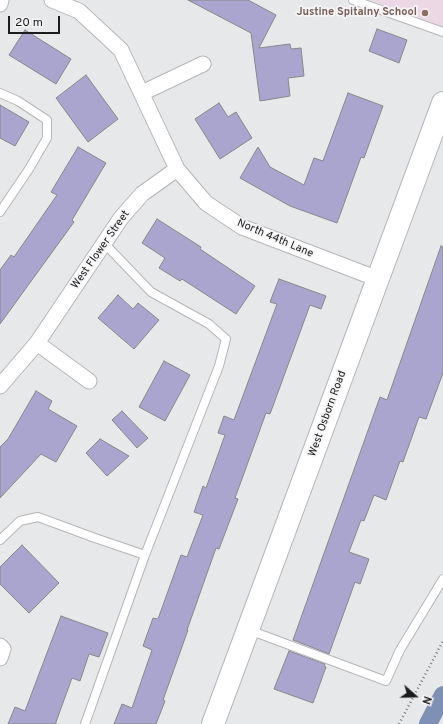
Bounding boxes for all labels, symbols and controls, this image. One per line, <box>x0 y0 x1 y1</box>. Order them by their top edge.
place label: Justine Spitalny School <box>296 6 417 20</box>
scale bar <box>10 8 62 34</box>
marker: Justine Spitalny School <box>420 8 430 18</box>
text: 20 m <box>15 15 43 31</box>
street label: West Flower Street <box>69 208 133 292</box>
street label: North 44th Lane <box>235 217 315 261</box>
street label: West Osborn Road <box>306 369 350 459</box>
north arrow <box>395 676 435 716</box>
text: N <box>418 694 434 706</box>

